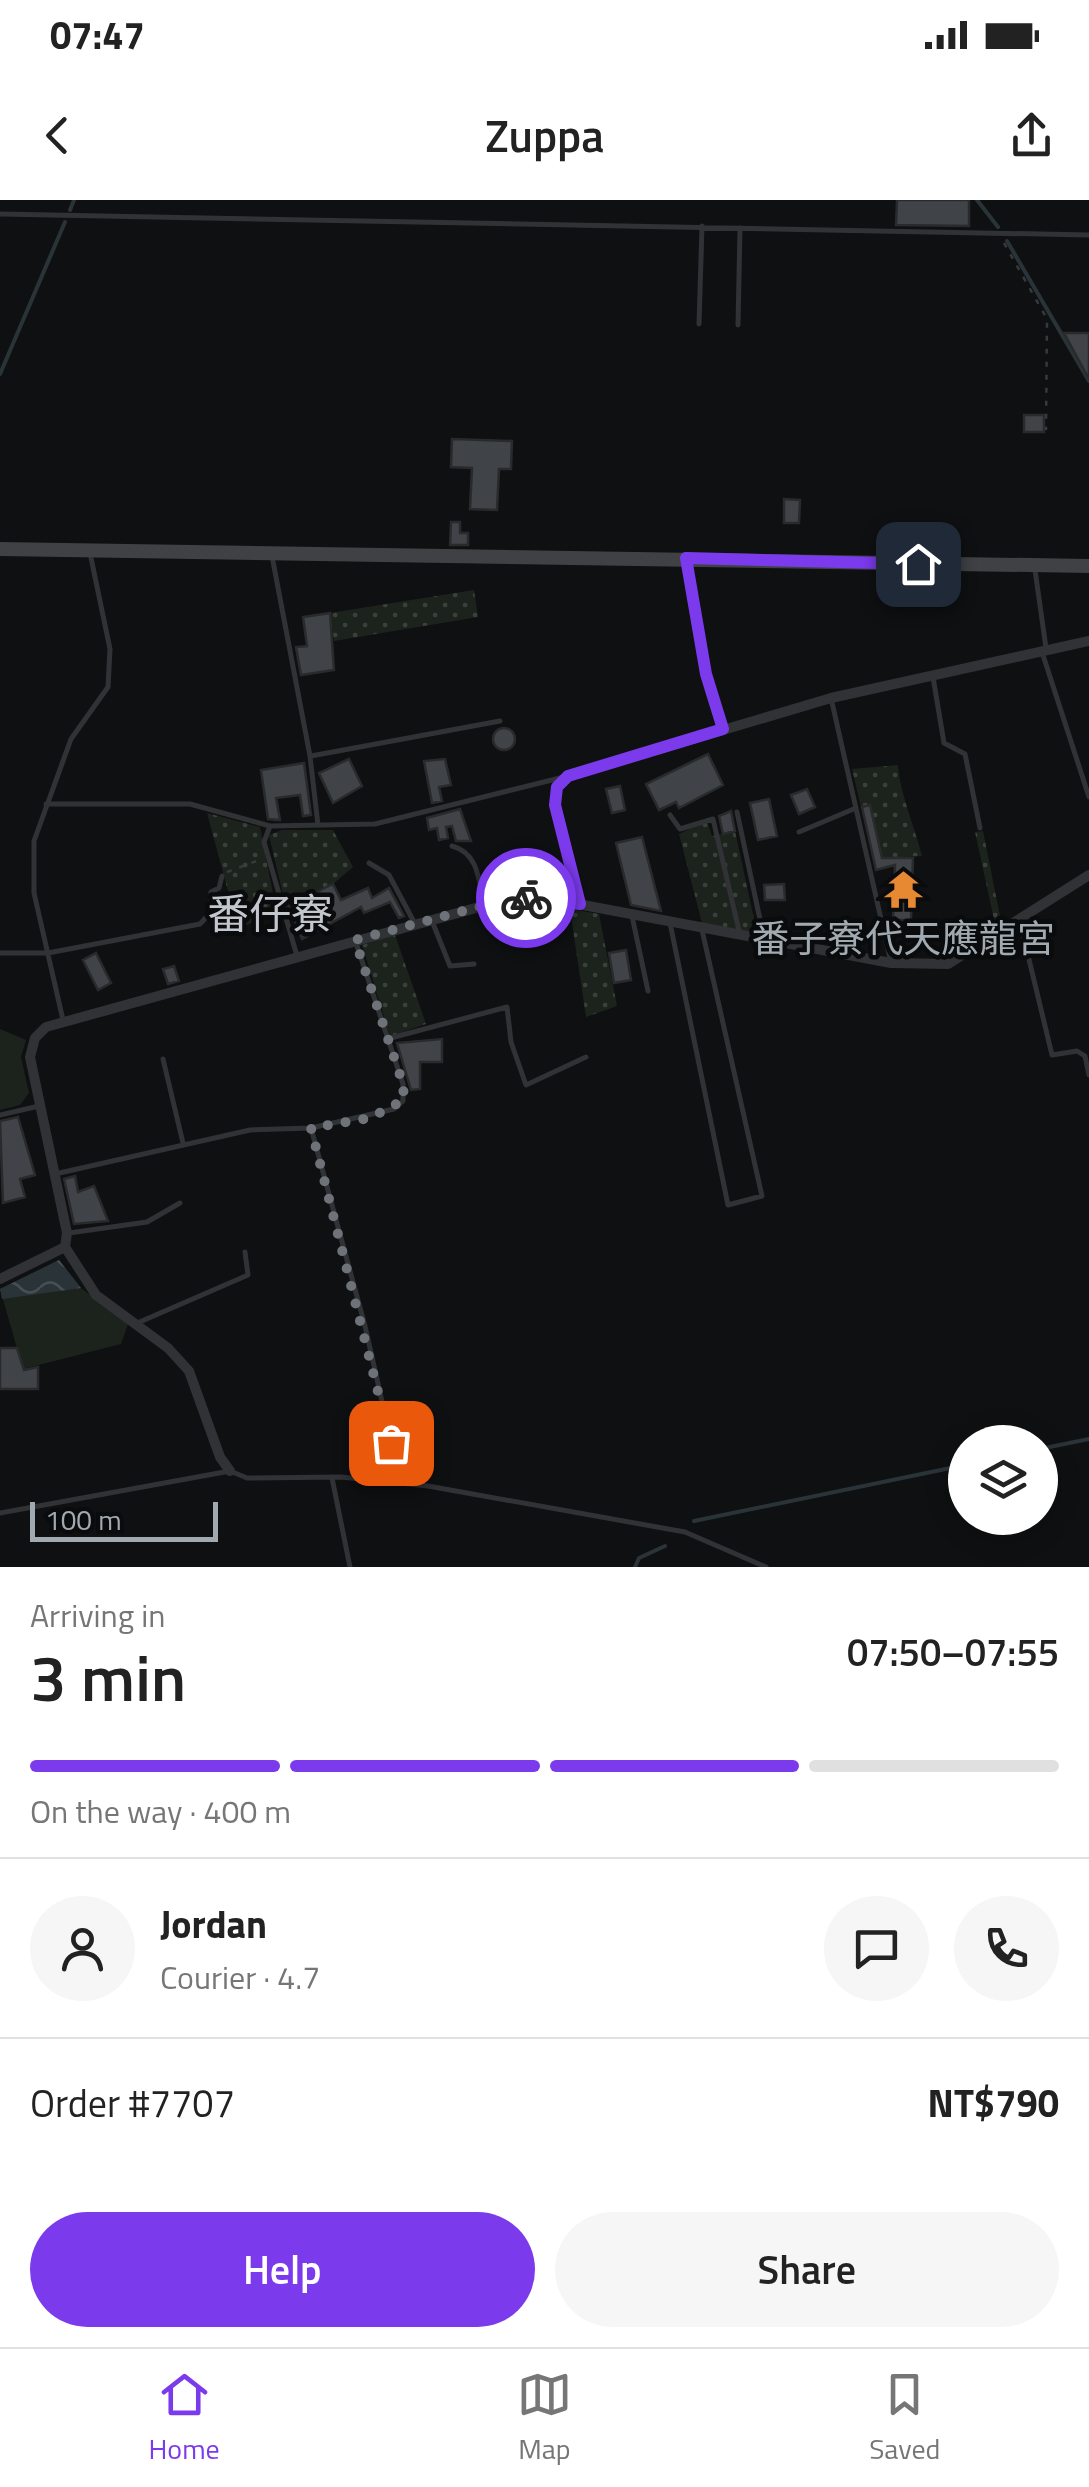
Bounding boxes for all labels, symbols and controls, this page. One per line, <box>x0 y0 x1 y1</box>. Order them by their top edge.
text: 07:47 <box>50 6 145 64</box>
text: Zuppa <box>485 101 604 169</box>
icon: back <box>30 108 85 163</box>
icon: share <box>1004 108 1059 163</box>
pin <box>876 522 961 607</box>
icon: home <box>891 537 946 592</box>
courier <box>476 848 576 948</box>
temple icon: 番子寮代天應龍宮 <box>882 868 924 910</box>
icon: bike <box>499 871 554 926</box>
district label: 番仔寮 <box>207 881 333 945</box>
place label: 番子寮代天應龍宮 <box>751 909 1055 967</box>
pin <box>349 1401 434 1486</box>
icon: bag <box>364 1416 419 1471</box>
map controls <box>948 1425 1058 1535</box>
button: layers <box>948 1425 1058 1535</box>
scale bar <box>30 1497 218 1542</box>
text: 100 m <box>45 1498 122 1541</box>
text: Arriving in <box>30 1591 166 1639</box>
text: 07:50–07:55 <box>847 1623 1059 1681</box>
text: 3 min <box>30 1627 186 1726</box>
text: On the way · 400 m <box>30 1787 291 1835</box>
text: Jordan <box>160 1895 267 1953</box>
button: person <box>30 1896 135 2001</box>
button: chat <box>824 1896 929 2001</box>
button: phone <box>954 1896 1059 2001</box>
text: Courier · 4.7 <box>160 1953 320 2001</box>
text: Order #7707 <box>30 2074 235 2132</box>
text: NT$790 <box>928 2074 1059 2132</box>
button: Help <box>30 2212 535 2327</box>
button: Share <box>555 2212 1059 2327</box>
tab: Home <box>149 2367 220 2470</box>
tab: Map <box>517 2367 572 2470</box>
tab: Saved <box>869 2367 940 2470</box>

